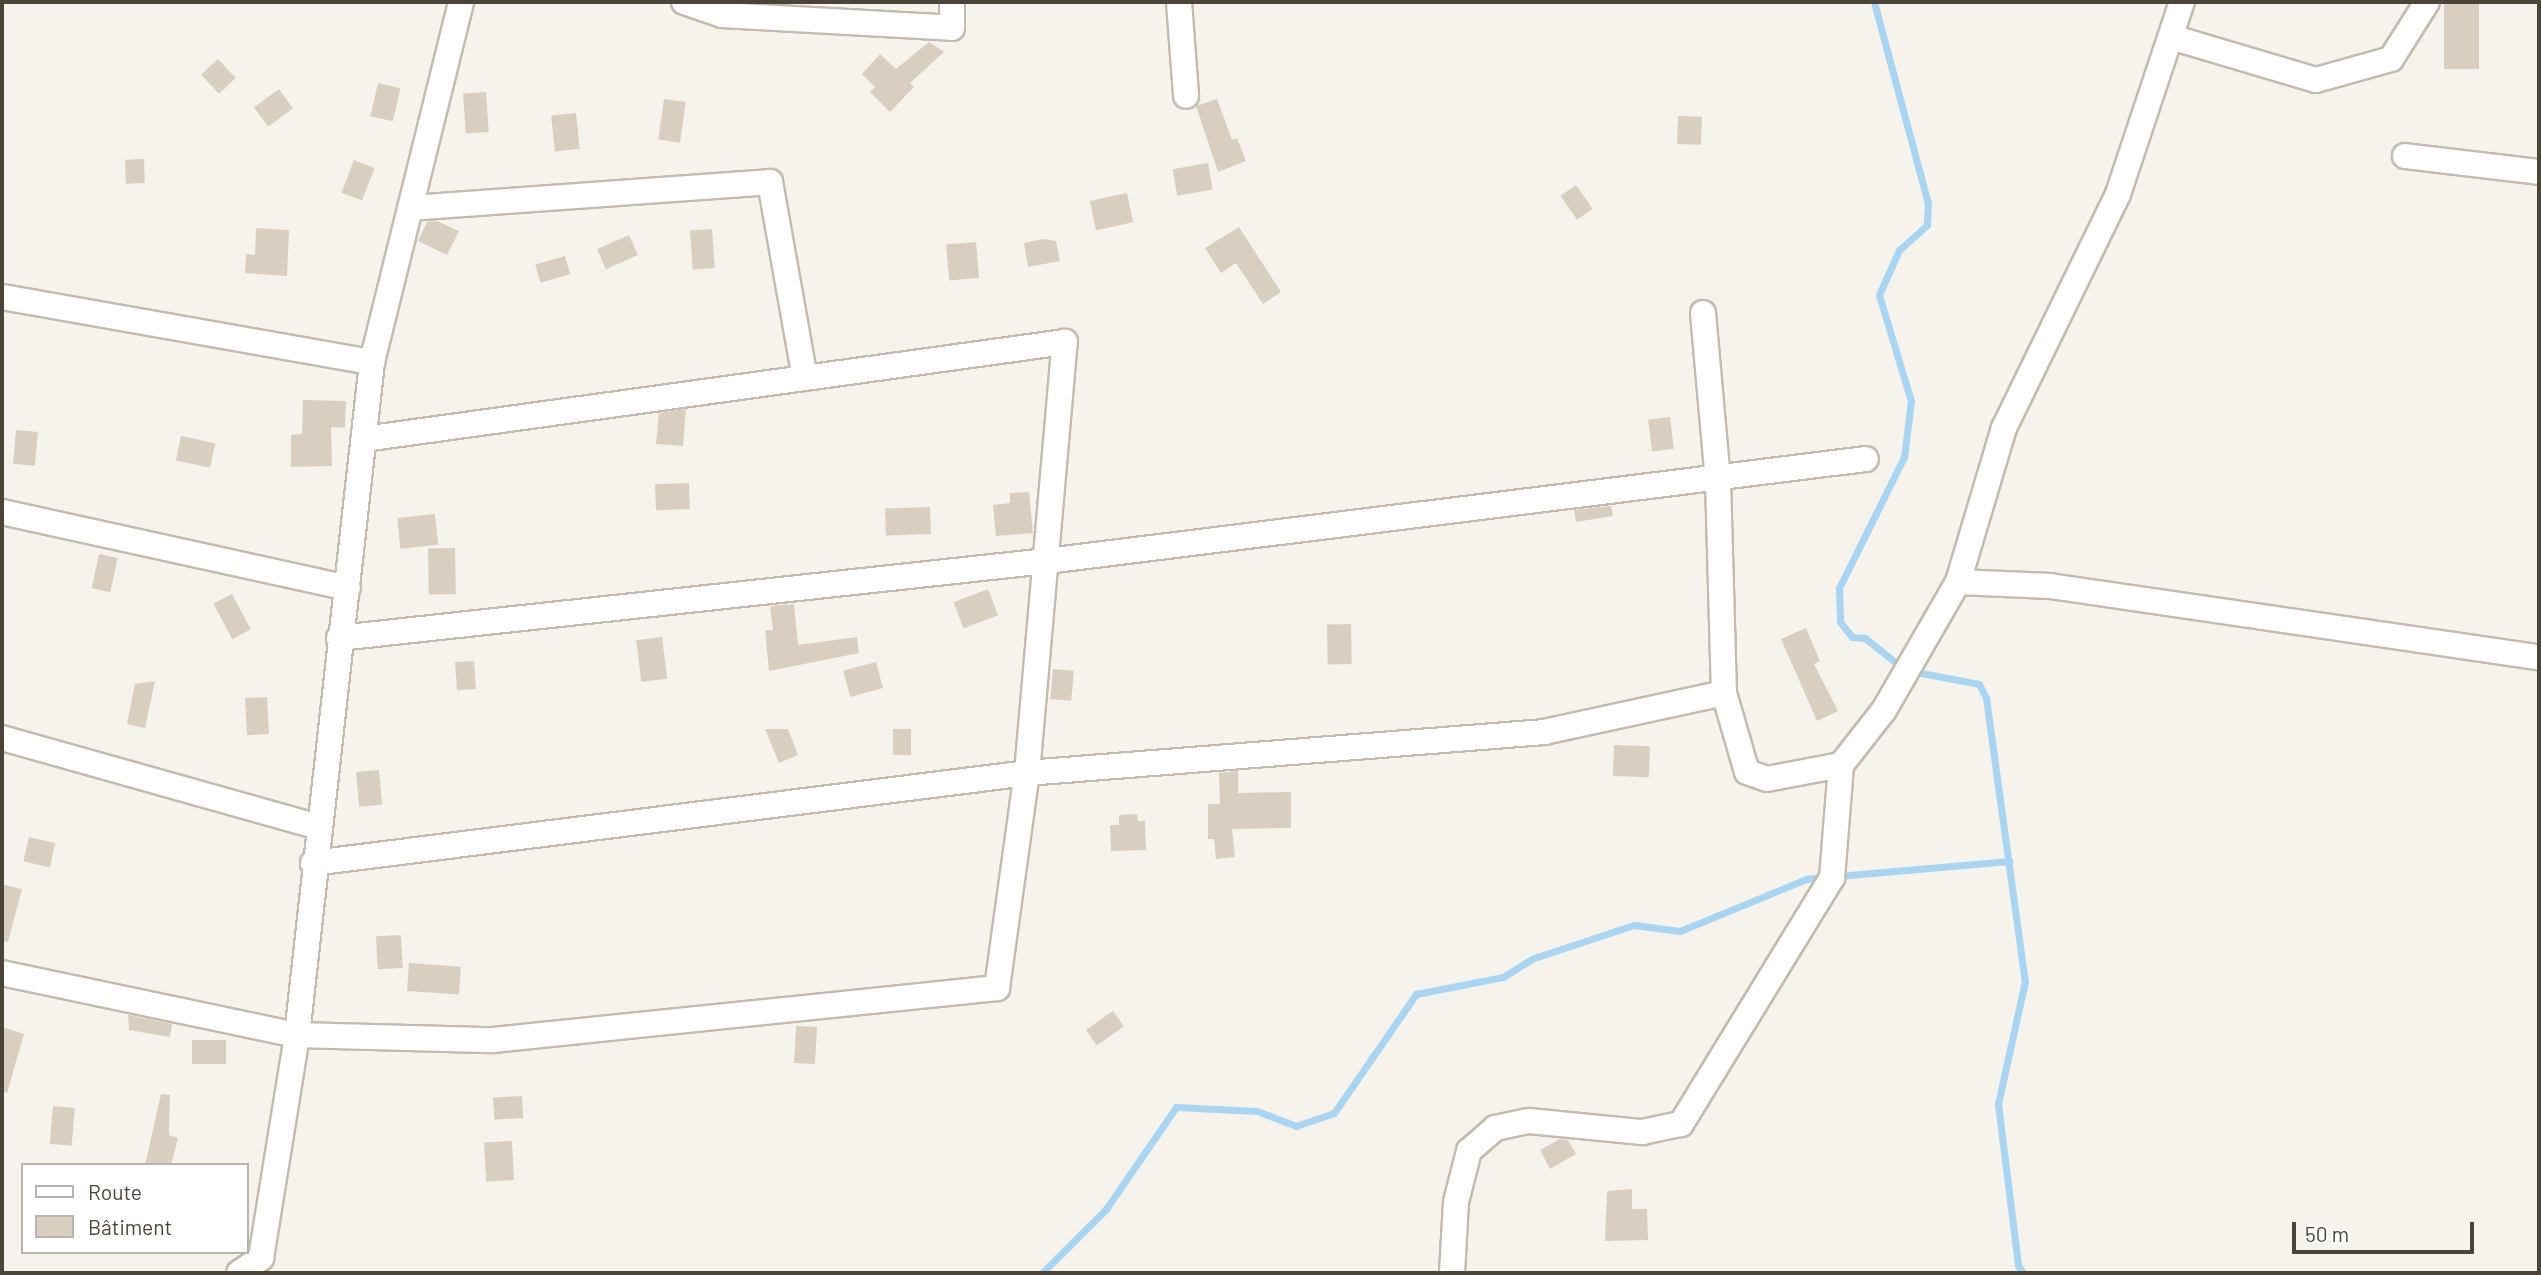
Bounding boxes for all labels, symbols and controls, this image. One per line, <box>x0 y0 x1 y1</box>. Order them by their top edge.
legend <box>21 1163 248 1254</box>
text: Route <box>88 1179 142 1204</box>
scale bar <box>2296 1208 2478 1252</box>
text: Bâtiment <box>88 1214 172 1239</box>
text: 50 m <box>2305 1221 2349 1246</box>

